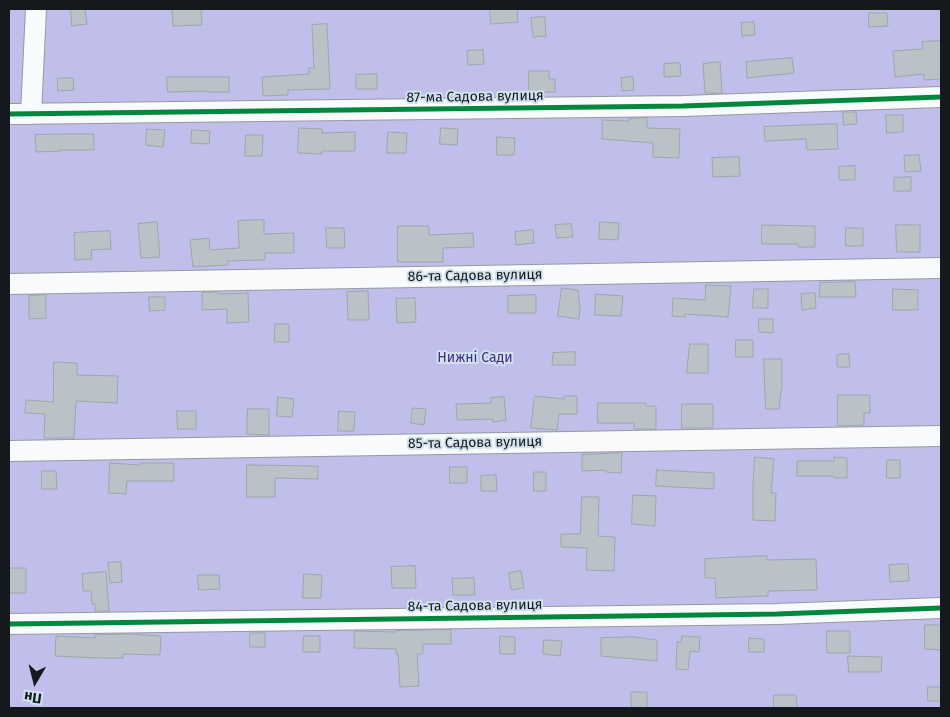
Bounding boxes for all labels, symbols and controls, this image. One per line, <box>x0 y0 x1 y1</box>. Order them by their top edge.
street label: 87-ма Садова вулиця <box>406 87 544 107</box>
street label: 86-та Садова вулиця <box>407 266 543 286</box>
park label: Нижні Сади <box>437 350 513 366</box>
street label: 85-та Садова вулиця <box>408 433 542 453</box>
street label: 84-та Садова вулиця <box>407 596 543 616</box>
north arrow <box>10 657 60 707</box>
text: Пн <box>23 688 43 707</box>

